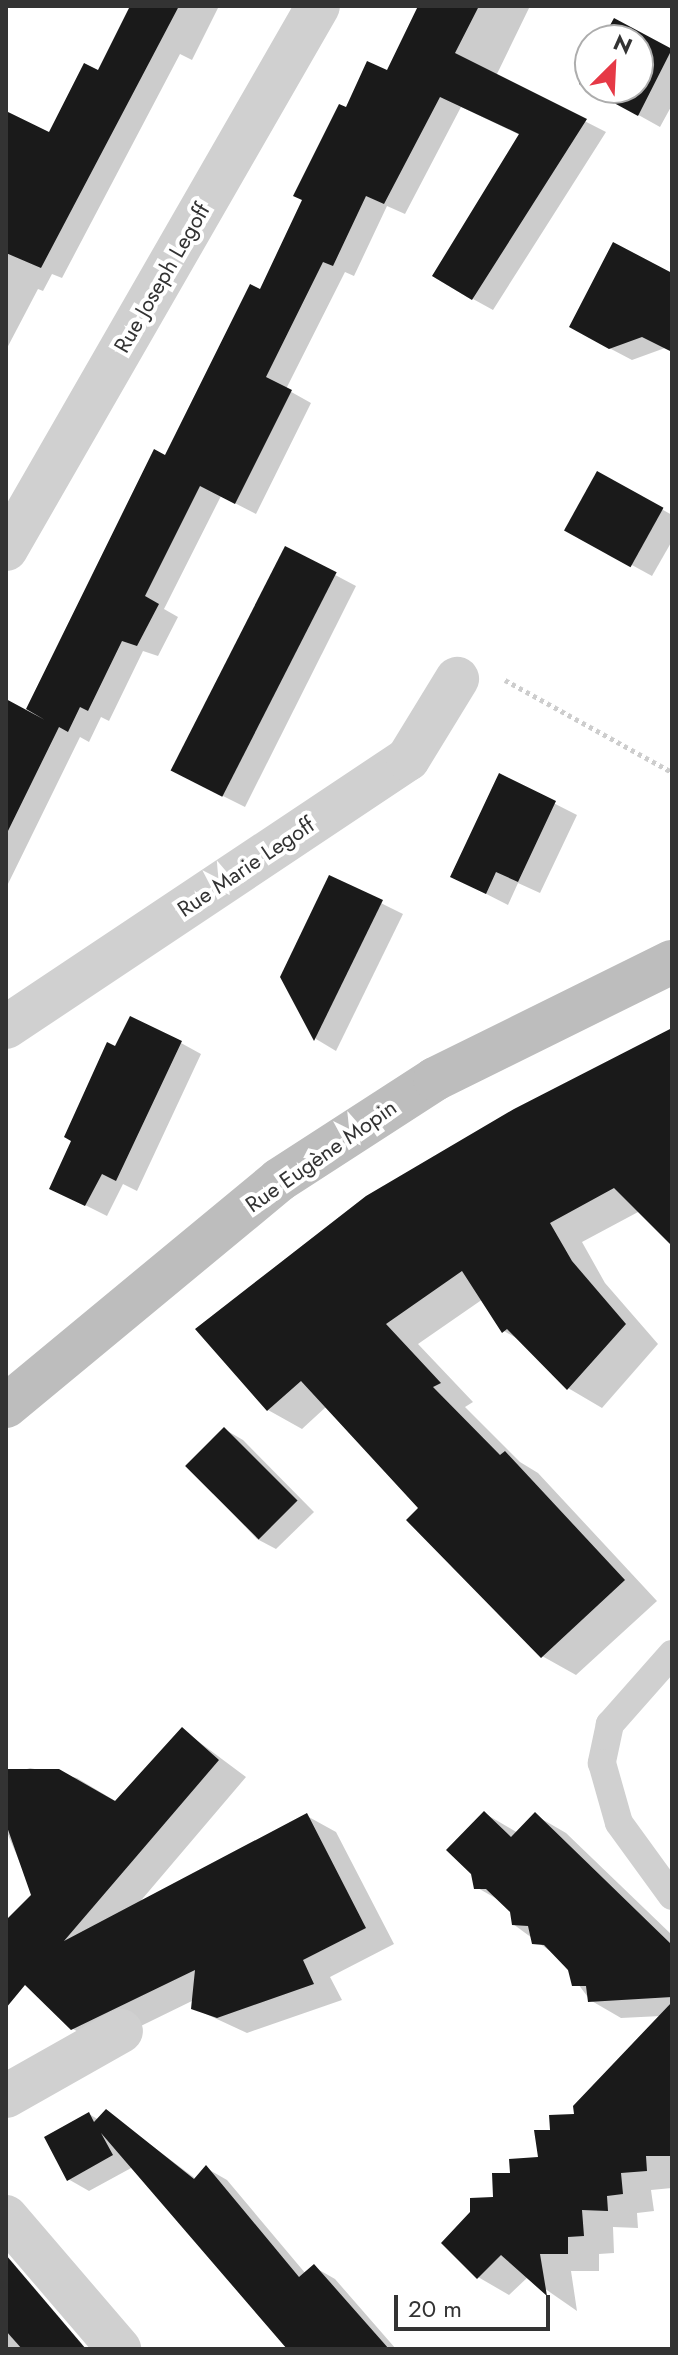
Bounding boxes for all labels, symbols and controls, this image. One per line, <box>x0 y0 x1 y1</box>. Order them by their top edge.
north arrow <box>574 24 654 104</box>
text: N <box>608 26 637 62</box>
street label: Rue Joseph Legoff <box>108 199 216 357</box>
street label: Rue Marie Legoff <box>172 811 320 923</box>
street label: Rue Eugène Mopin <box>240 1094 402 1218</box>
scale bar <box>398 2279 554 2329</box>
text: 20 m <box>408 2291 462 2326</box>

